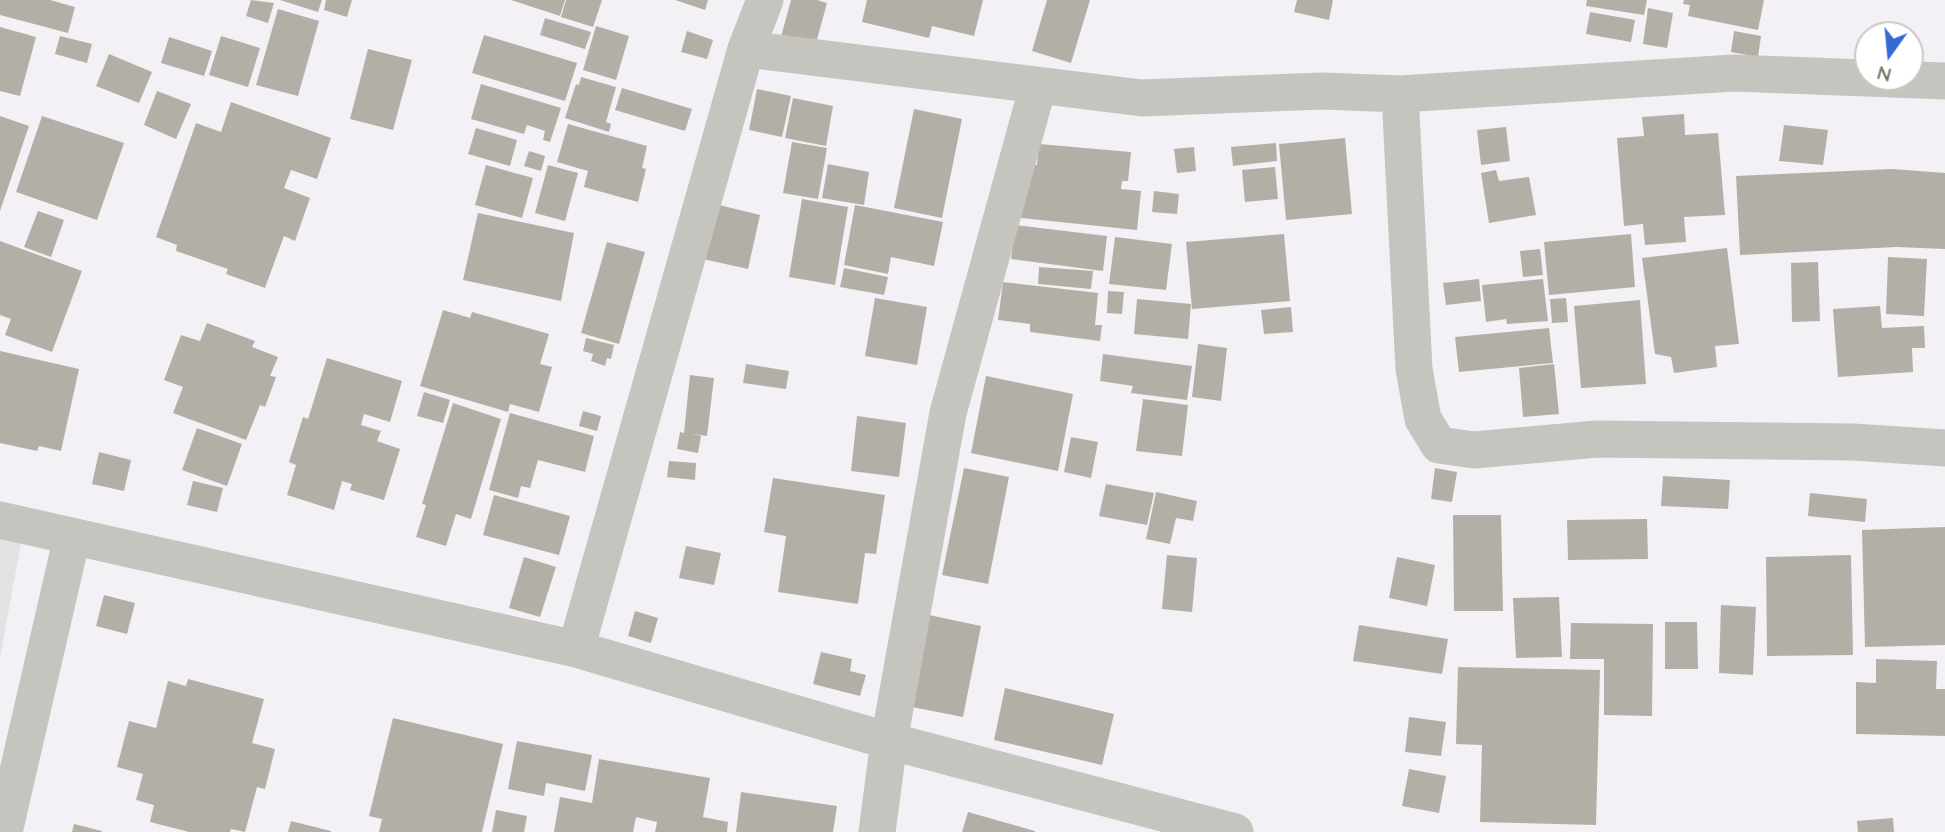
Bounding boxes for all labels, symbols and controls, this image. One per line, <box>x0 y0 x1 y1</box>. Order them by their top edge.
north arrow <box>1854 21 1924 91</box>
text: N <box>1874 61 1894 88</box>

